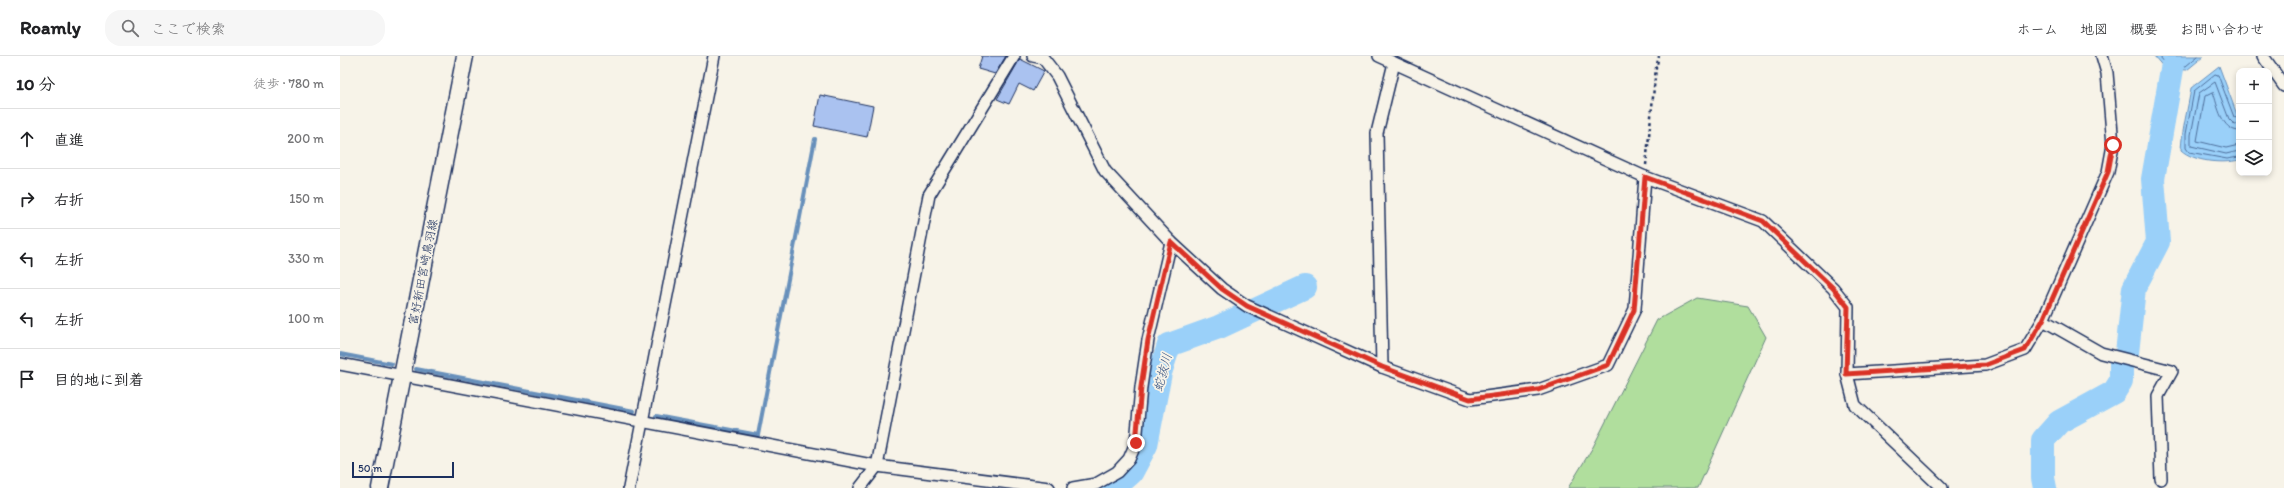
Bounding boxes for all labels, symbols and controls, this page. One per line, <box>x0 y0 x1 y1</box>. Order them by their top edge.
search box <box>105 10 385 46</box>
text: Roamly <box>20 16 81 39</box>
icon: search <box>119 17 141 39</box>
text: ここで検索 <box>151 20 226 38</box>
text: ホーム <box>2017 21 2058 38</box>
text: 地図 <box>2080 21 2108 38</box>
text: 概要 <box>2130 21 2158 38</box>
text: お問い合わせ <box>2180 21 2264 38</box>
map controls <box>2236 68 2272 176</box>
button: + <box>2236 68 2272 104</box>
text: 10 分 <box>16 74 55 94</box>
text: 徒歩 · 780 m <box>254 76 324 91</box>
button: − <box>2236 104 2272 140</box>
icon: ahead <box>16 128 38 150</box>
text: 直進 <box>54 131 84 149</box>
text: 200 m <box>287 131 324 146</box>
route start <box>2104 136 2122 154</box>
button: layers <box>2236 140 2272 176</box>
icon: right <box>16 188 38 210</box>
text: 右折 <box>54 191 84 209</box>
text: 150 m <box>289 191 324 206</box>
street label: 富好新田宮崎鳥羽線 <box>406 218 440 326</box>
icon: left <box>16 248 38 270</box>
text: 左折 <box>54 251 84 269</box>
text: 330 m <box>288 251 324 266</box>
icon: left <box>16 308 38 330</box>
text: 左折 <box>54 311 84 329</box>
text: 100 m <box>288 311 324 326</box>
water label: 蛇抜川 <box>1150 351 1175 393</box>
icon: arrive <box>16 368 38 390</box>
text: 目的地に到着 <box>54 371 144 389</box>
route end <box>1127 434 1145 452</box>
scale bar <box>352 460 454 479</box>
text: 50 m <box>358 462 382 475</box>

